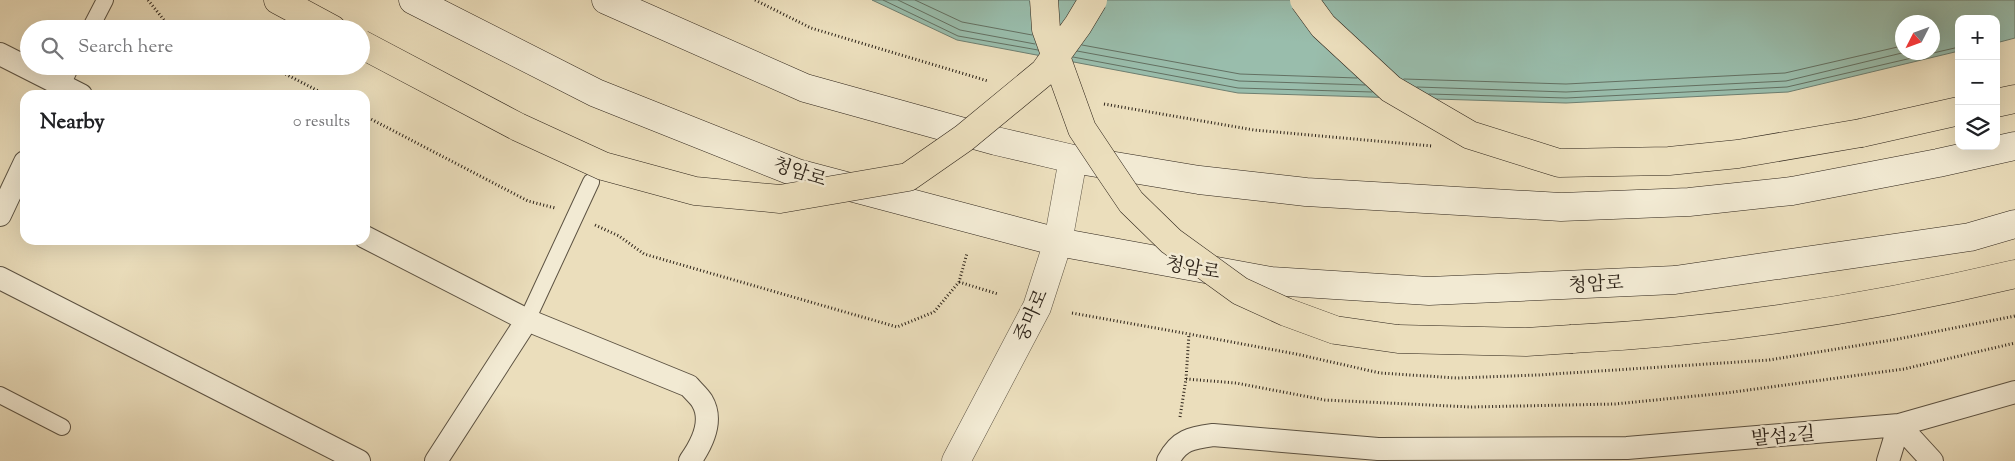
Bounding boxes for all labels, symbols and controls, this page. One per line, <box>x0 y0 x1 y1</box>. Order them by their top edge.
north arrow <box>1895 15 1940 60</box>
map controls <box>1955 15 2000 150</box>
button: + <box>1955 15 2000 60</box>
search box <box>20 20 370 75</box>
icon: search <box>38 34 66 62</box>
text: Search here <box>78 34 173 61</box>
button: − <box>1955 60 2000 105</box>
button: layers <box>1955 105 2000 150</box>
text: Nearby <box>40 108 105 138</box>
text: 0 results <box>293 111 350 134</box>
street label: 청암로 <box>769 152 830 195</box>
street label: 청암로 <box>1163 251 1222 288</box>
street label: 청암로 <box>1568 271 1624 300</box>
street label: 중마로 <box>1009 285 1056 347</box>
street label: 발섬2길 <box>1750 421 1816 454</box>

